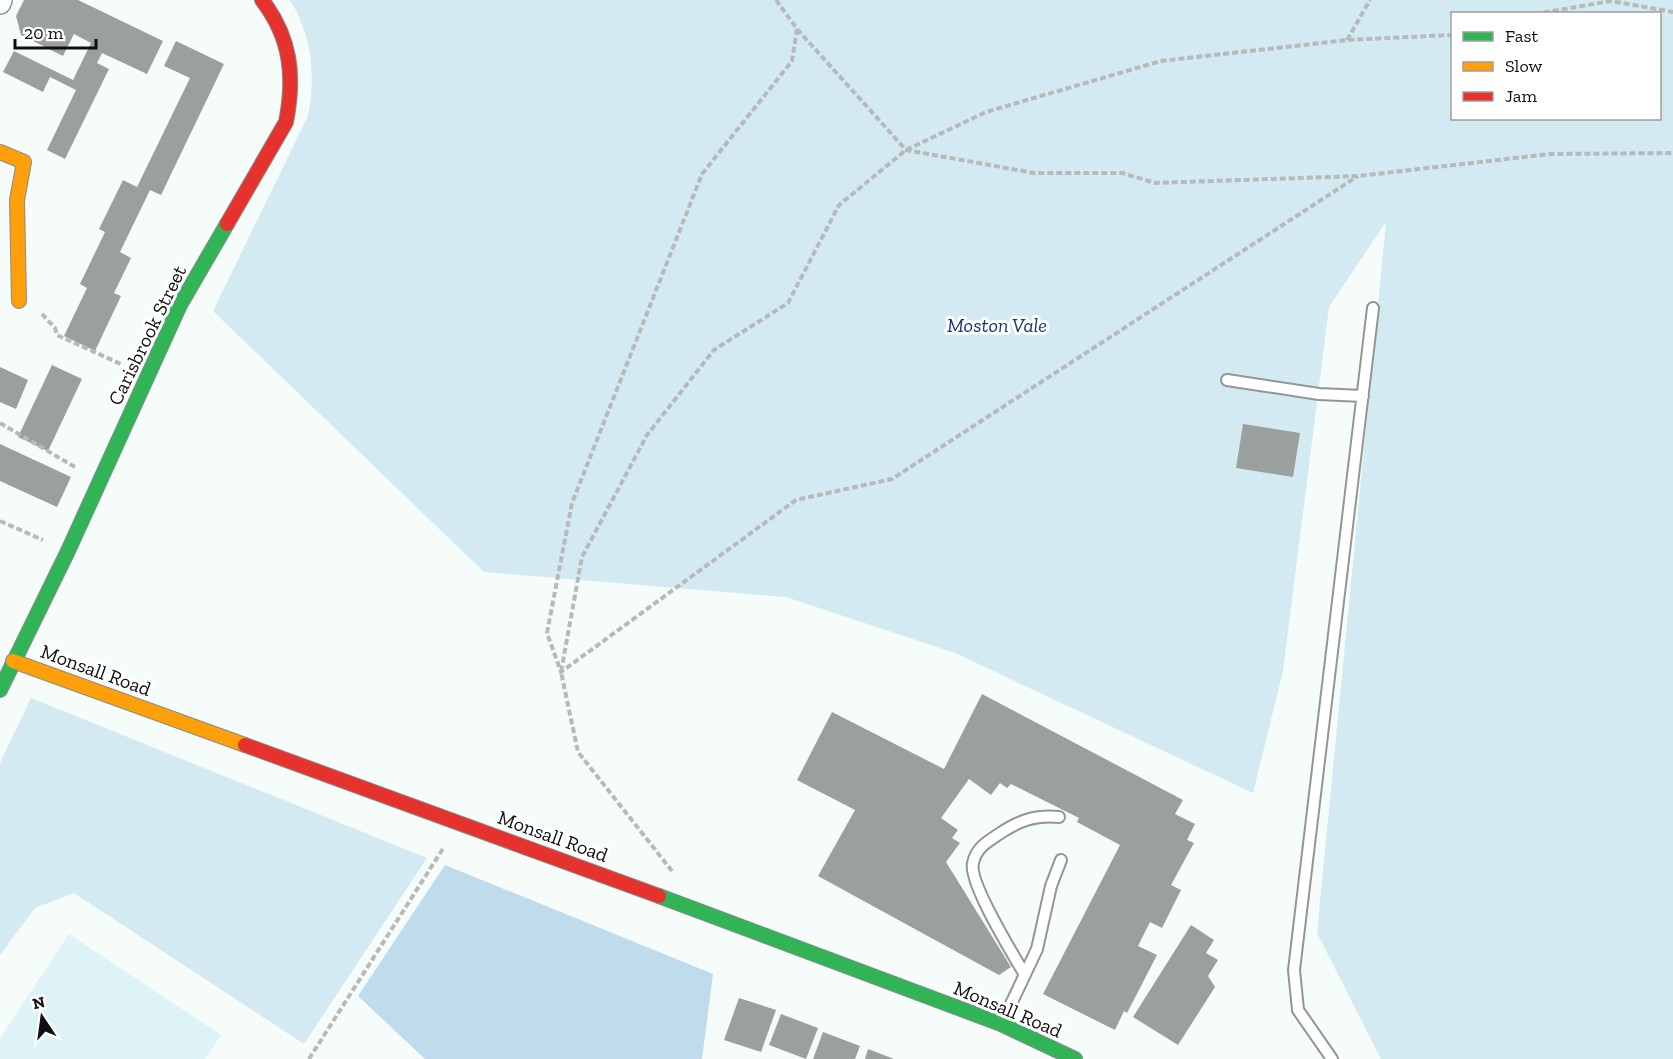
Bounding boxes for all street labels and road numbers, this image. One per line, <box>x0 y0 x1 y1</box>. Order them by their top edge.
street label: Carisbrook Street <box>103 261 191 409</box>
street label: Monsall Road <box>38 639 154 701</box>
street label: Monsall Road <box>495 805 611 867</box>
street label: Monsall Road <box>950 975 1066 1043</box>

